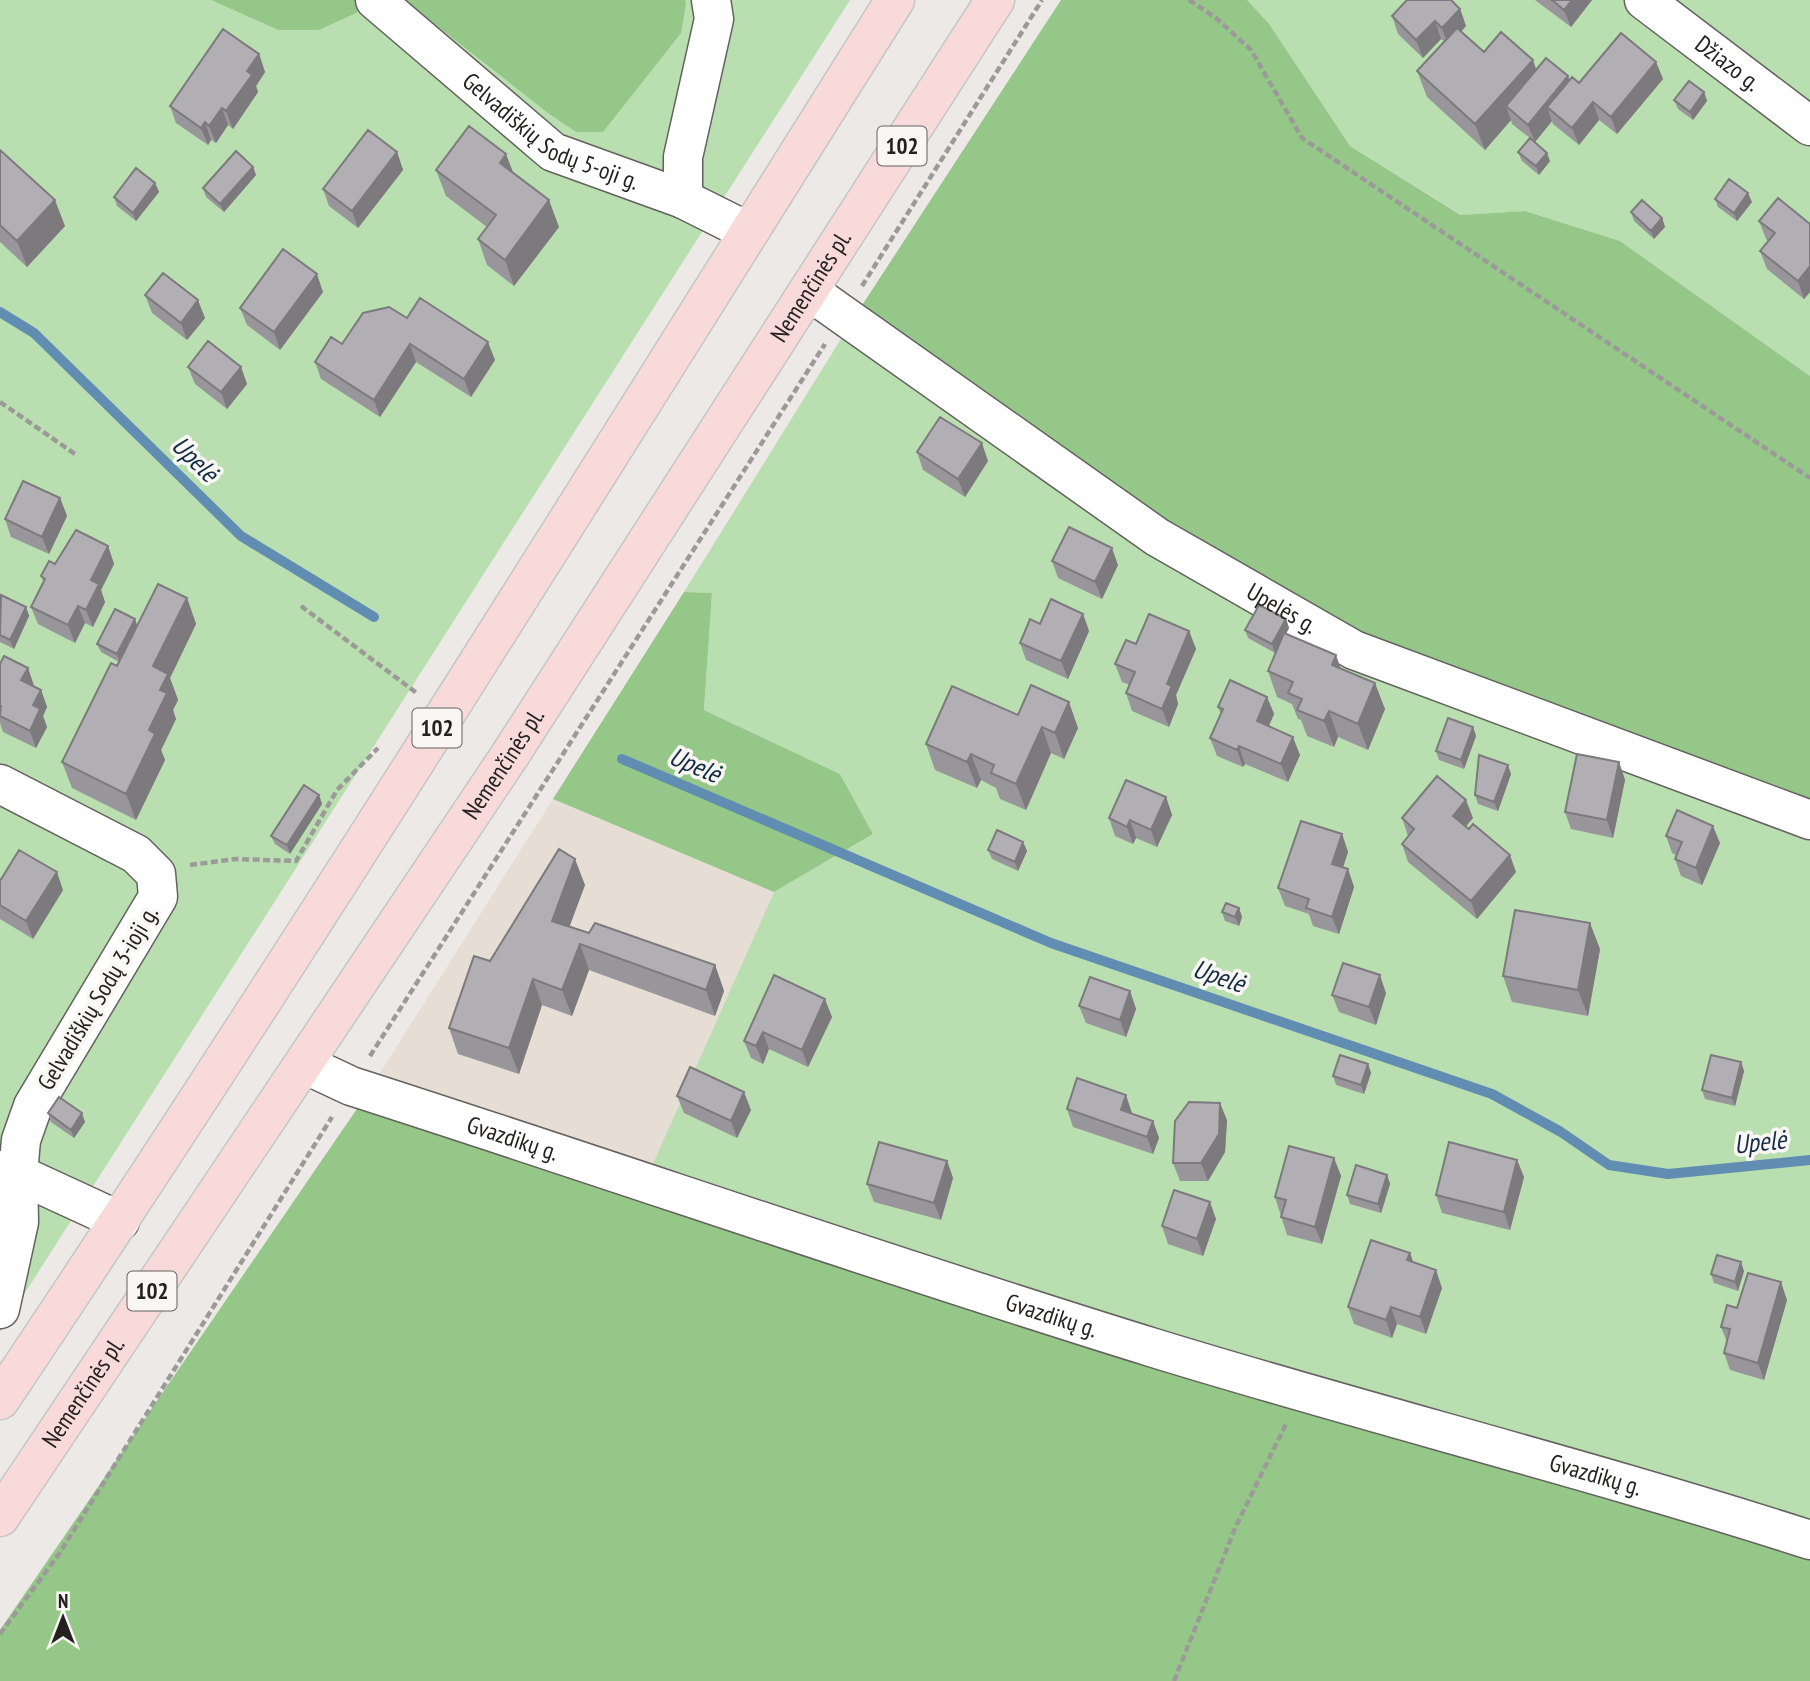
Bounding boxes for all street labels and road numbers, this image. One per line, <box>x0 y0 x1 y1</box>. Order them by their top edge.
street label: Džiazo g. <box>1689 28 1767 98</box>
street label: Gelvadiškių Sodų 5-oji g. <box>456 65 643 197</box>
road number: 102 <box>878 127 926 166</box>
street label: Nemenčinės pl. <box>763 224 858 348</box>
street label: Upelės g. <box>1241 576 1323 641</box>
street label: Nemenčinės pl. <box>455 702 551 825</box>
road number: 102 <box>412 708 462 748</box>
street label: Gelvadiškių Sodų 3-ioji g. <box>30 900 165 1096</box>
street label: Gvazdikų g. <box>463 1109 563 1168</box>
road number: 102 <box>128 1272 176 1310</box>
street label: Gvazdikų g. <box>1002 1286 1101 1344</box>
street label: Nemenčinės pl. <box>35 1331 131 1453</box>
street label: Gvazdikų g. <box>1546 1447 1645 1503</box>

